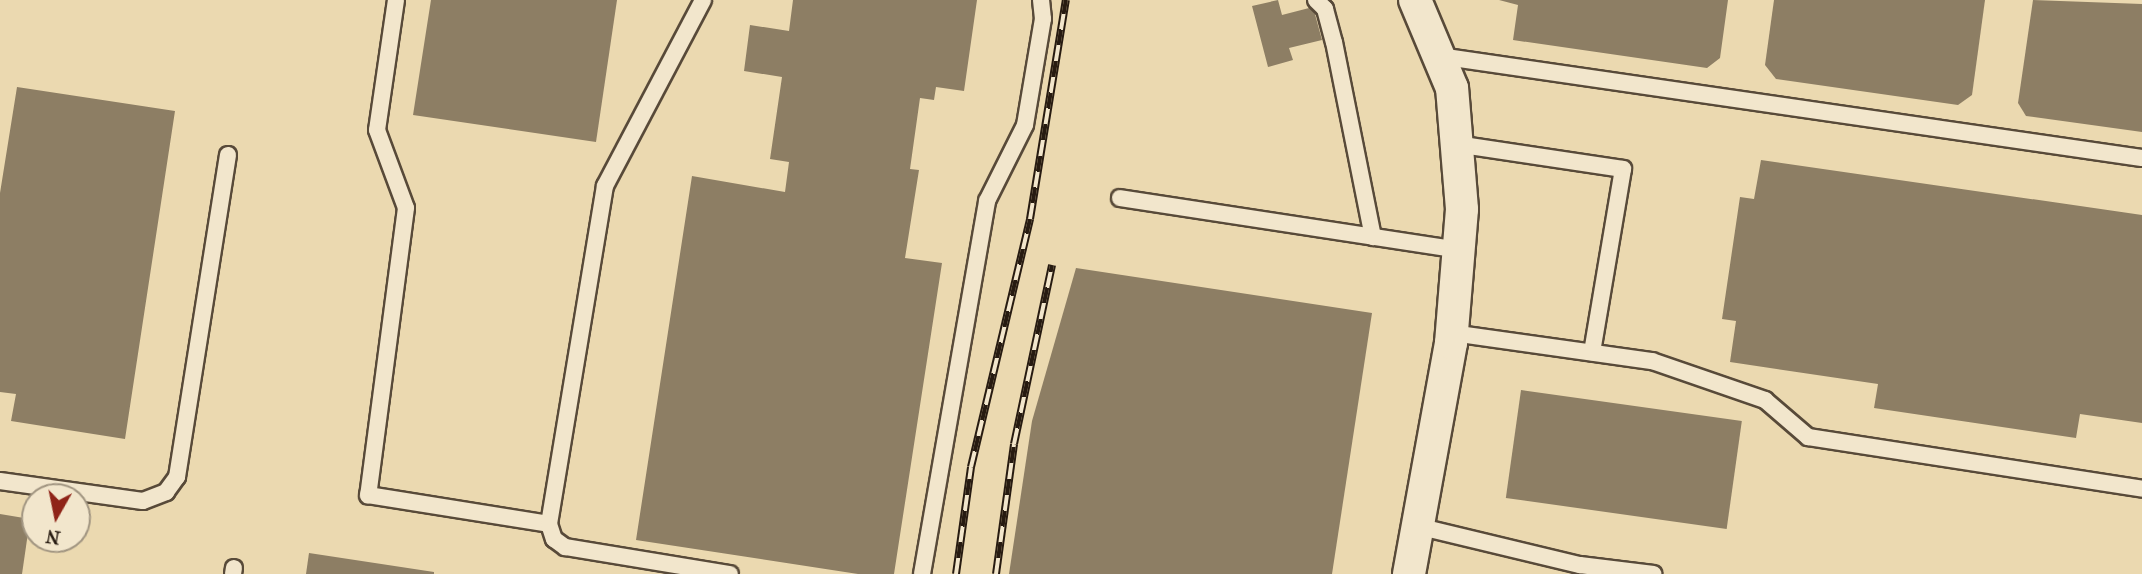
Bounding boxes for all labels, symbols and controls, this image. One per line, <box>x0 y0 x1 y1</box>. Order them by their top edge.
north arrow <box>21 483 91 553</box>
text: N <box>44 525 62 549</box>

